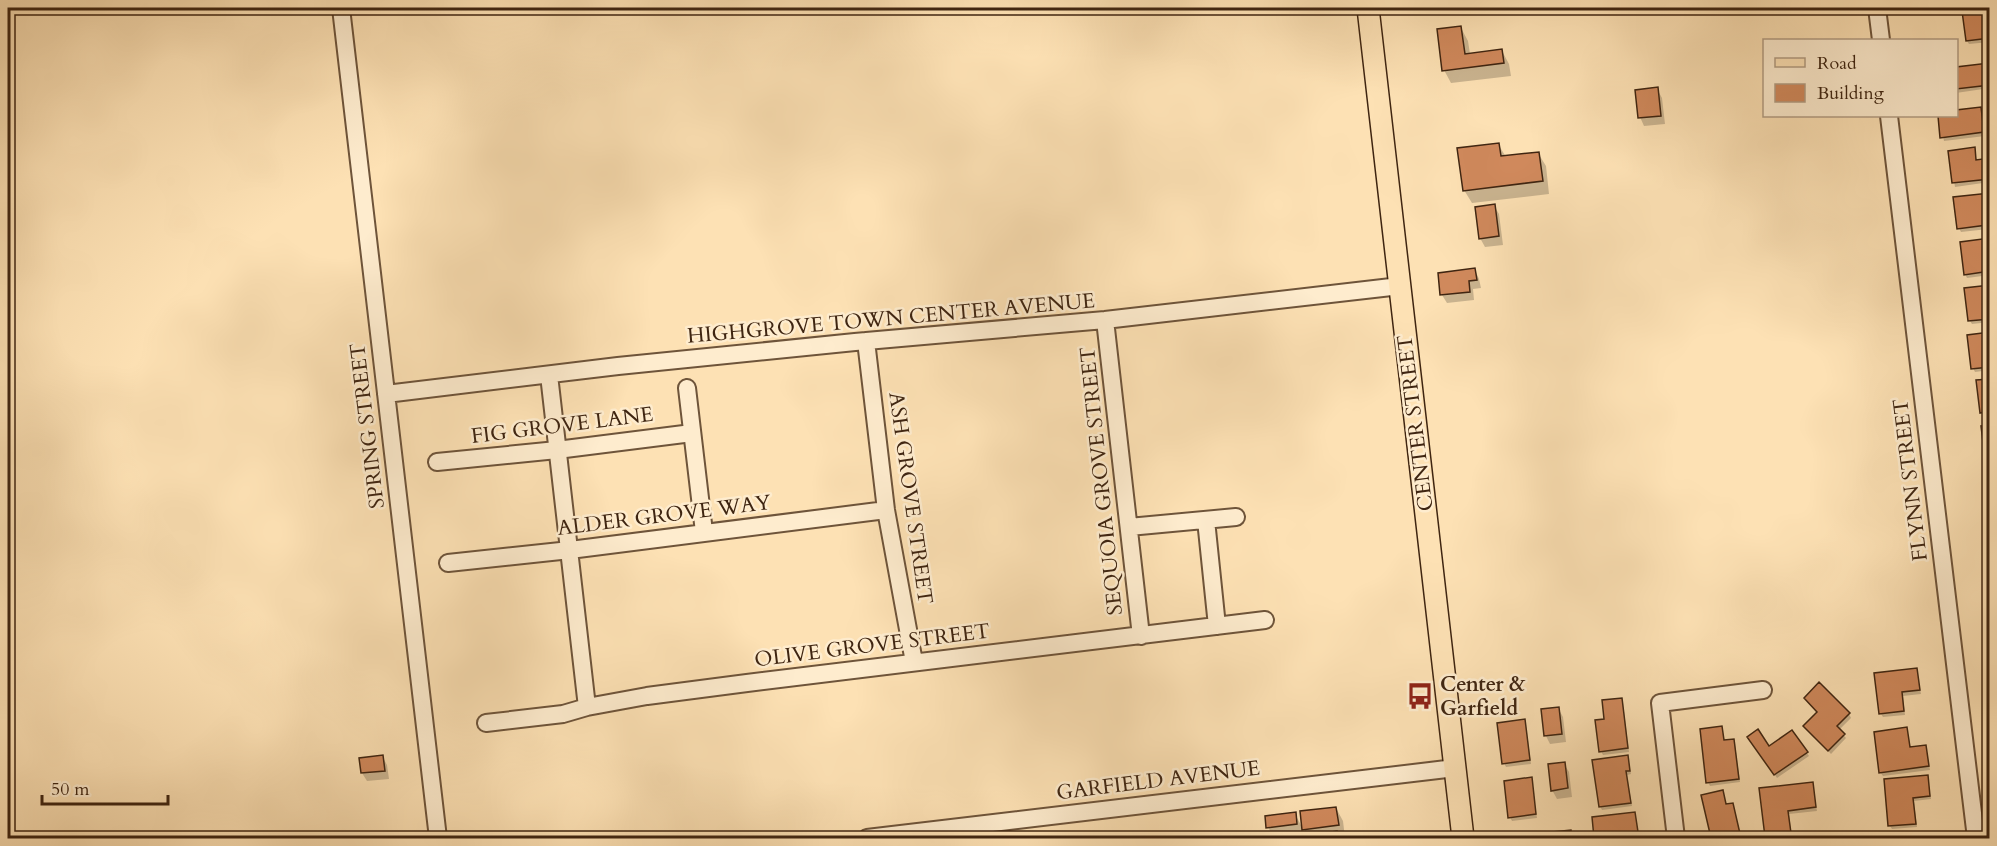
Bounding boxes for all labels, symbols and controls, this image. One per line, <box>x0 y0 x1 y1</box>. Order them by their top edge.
legend <box>1763 39 1958 117</box>
text: Road <box>1817 51 1857 76</box>
text: Building <box>1817 81 1885 106</box>
street label: HIGHGROVE TOWN CENTER AVENUE <box>686 286 1096 351</box>
street label: CENTER STREET <box>1390 333 1441 513</box>
street label: SPRING STREET <box>343 341 392 510</box>
street label: SEQUOIA GROVE STREET <box>1073 345 1130 617</box>
street label: ASH GROVE STREET <box>881 390 940 606</box>
street label: FLYNN STREET <box>1886 397 1935 563</box>
street label: FIG GROVE LANE <box>469 400 655 451</box>
street label: ALDER GROVE WAY <box>556 488 773 543</box>
street label: OLIVE GROVE STREET <box>753 617 992 674</box>
place label: Center & Garfield <box>1440 670 1526 723</box>
bus stop icon: Center & Garfield <box>1405 681 1435 711</box>
street label: GARFIELD AVENUE <box>1055 754 1262 807</box>
scale bar <box>42 768 168 806</box>
text: 50 m <box>51 777 90 802</box>

